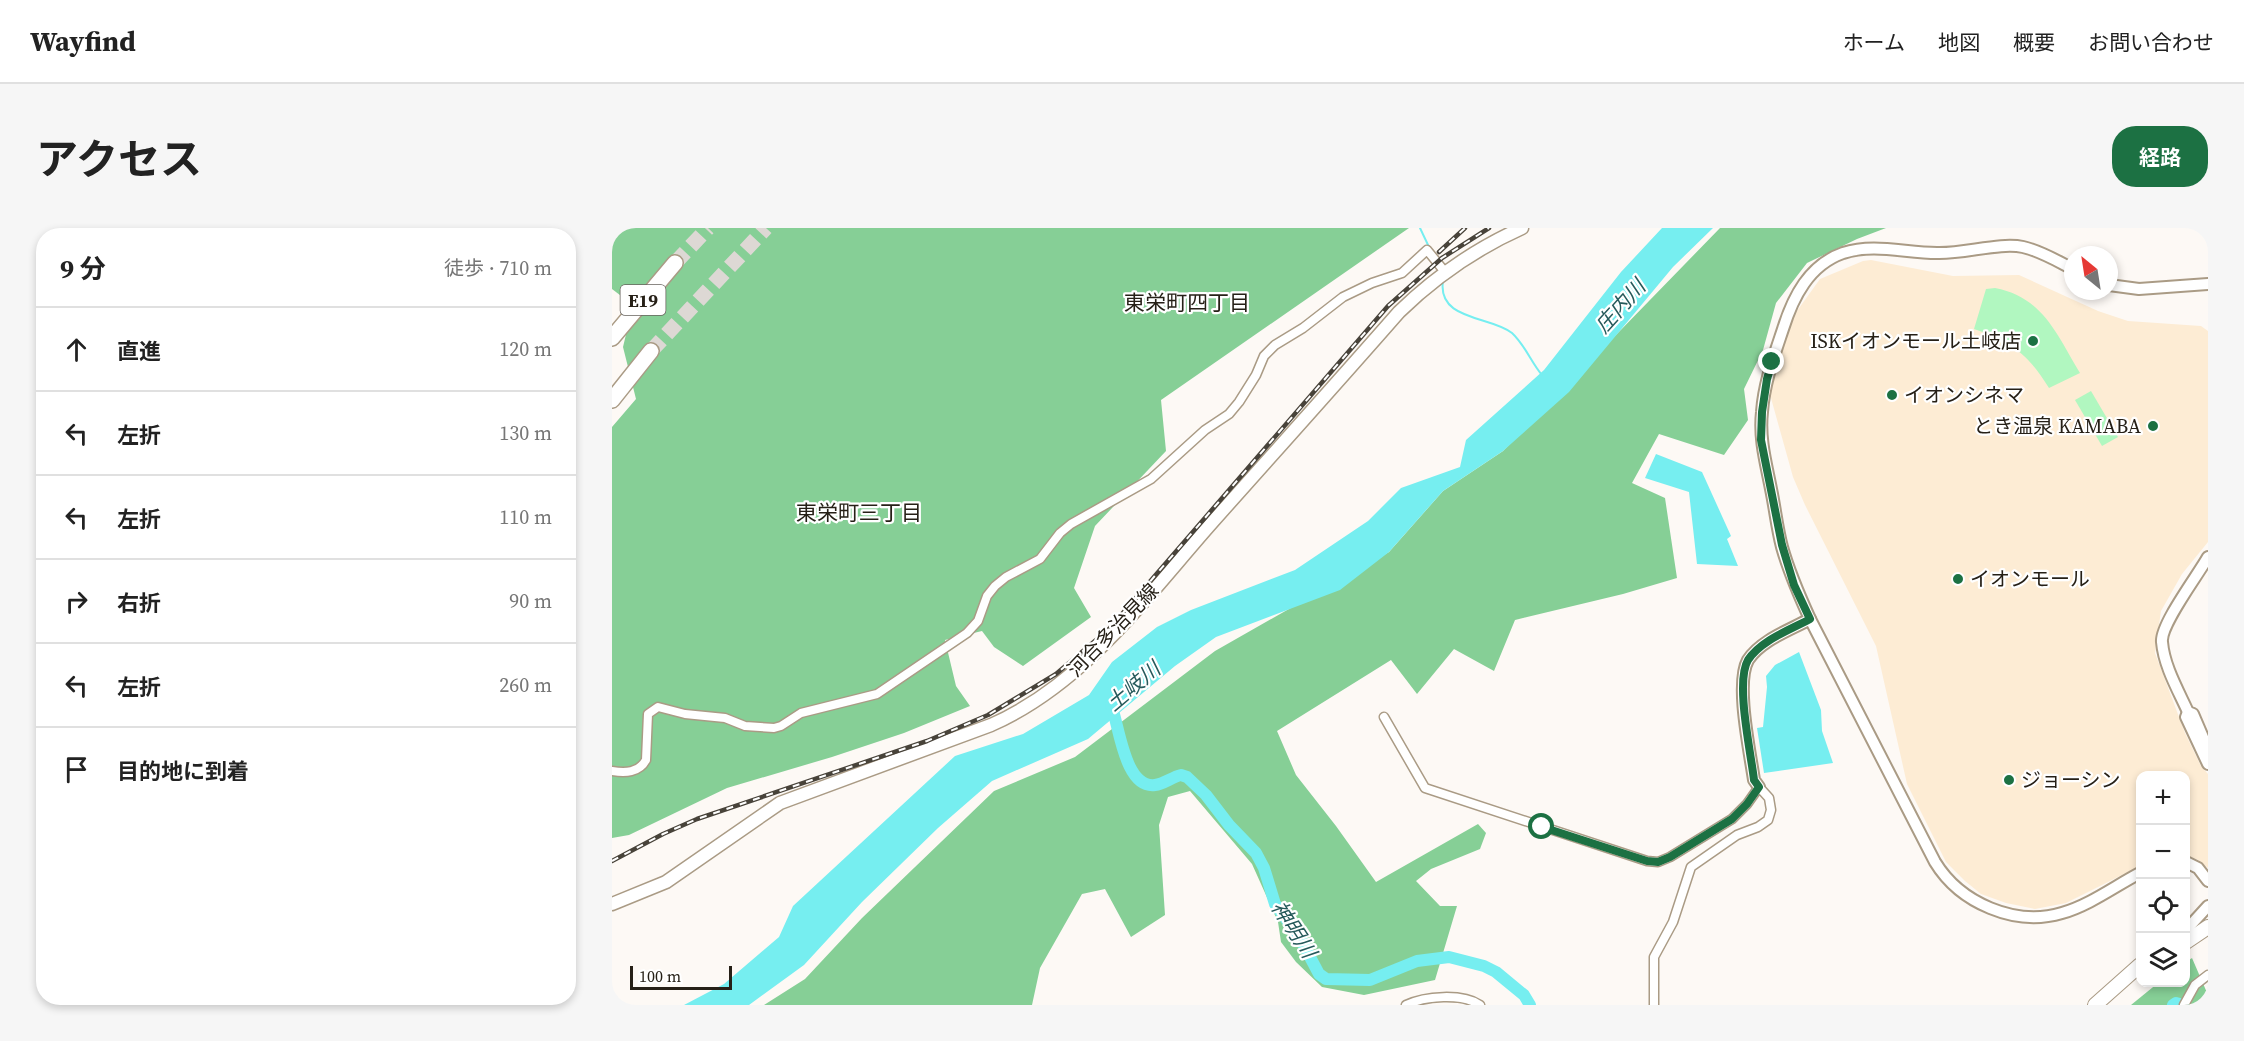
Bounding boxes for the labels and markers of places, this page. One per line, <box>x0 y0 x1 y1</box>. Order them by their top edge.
place label: ISKイオンモール土岐店 <box>1810 327 2021 355</box>
marker: ISKイオンモール土岐店 <box>2026 334 2040 348</box>
place label: イオンシネマ <box>1904 381 2024 409</box>
marker: イオンシネマ <box>1885 388 1899 402</box>
place label: とき温泉 KAMABA <box>1973 412 2142 440</box>
marker: とき温泉 KAMABA <box>2146 419 2160 433</box>
place label: イオンモール <box>1970 565 2090 593</box>
marker: イオンモール <box>1951 572 1965 586</box>
place label: ジョーシン <box>2021 766 2121 794</box>
marker: ジョーシン <box>2002 773 2016 787</box>

